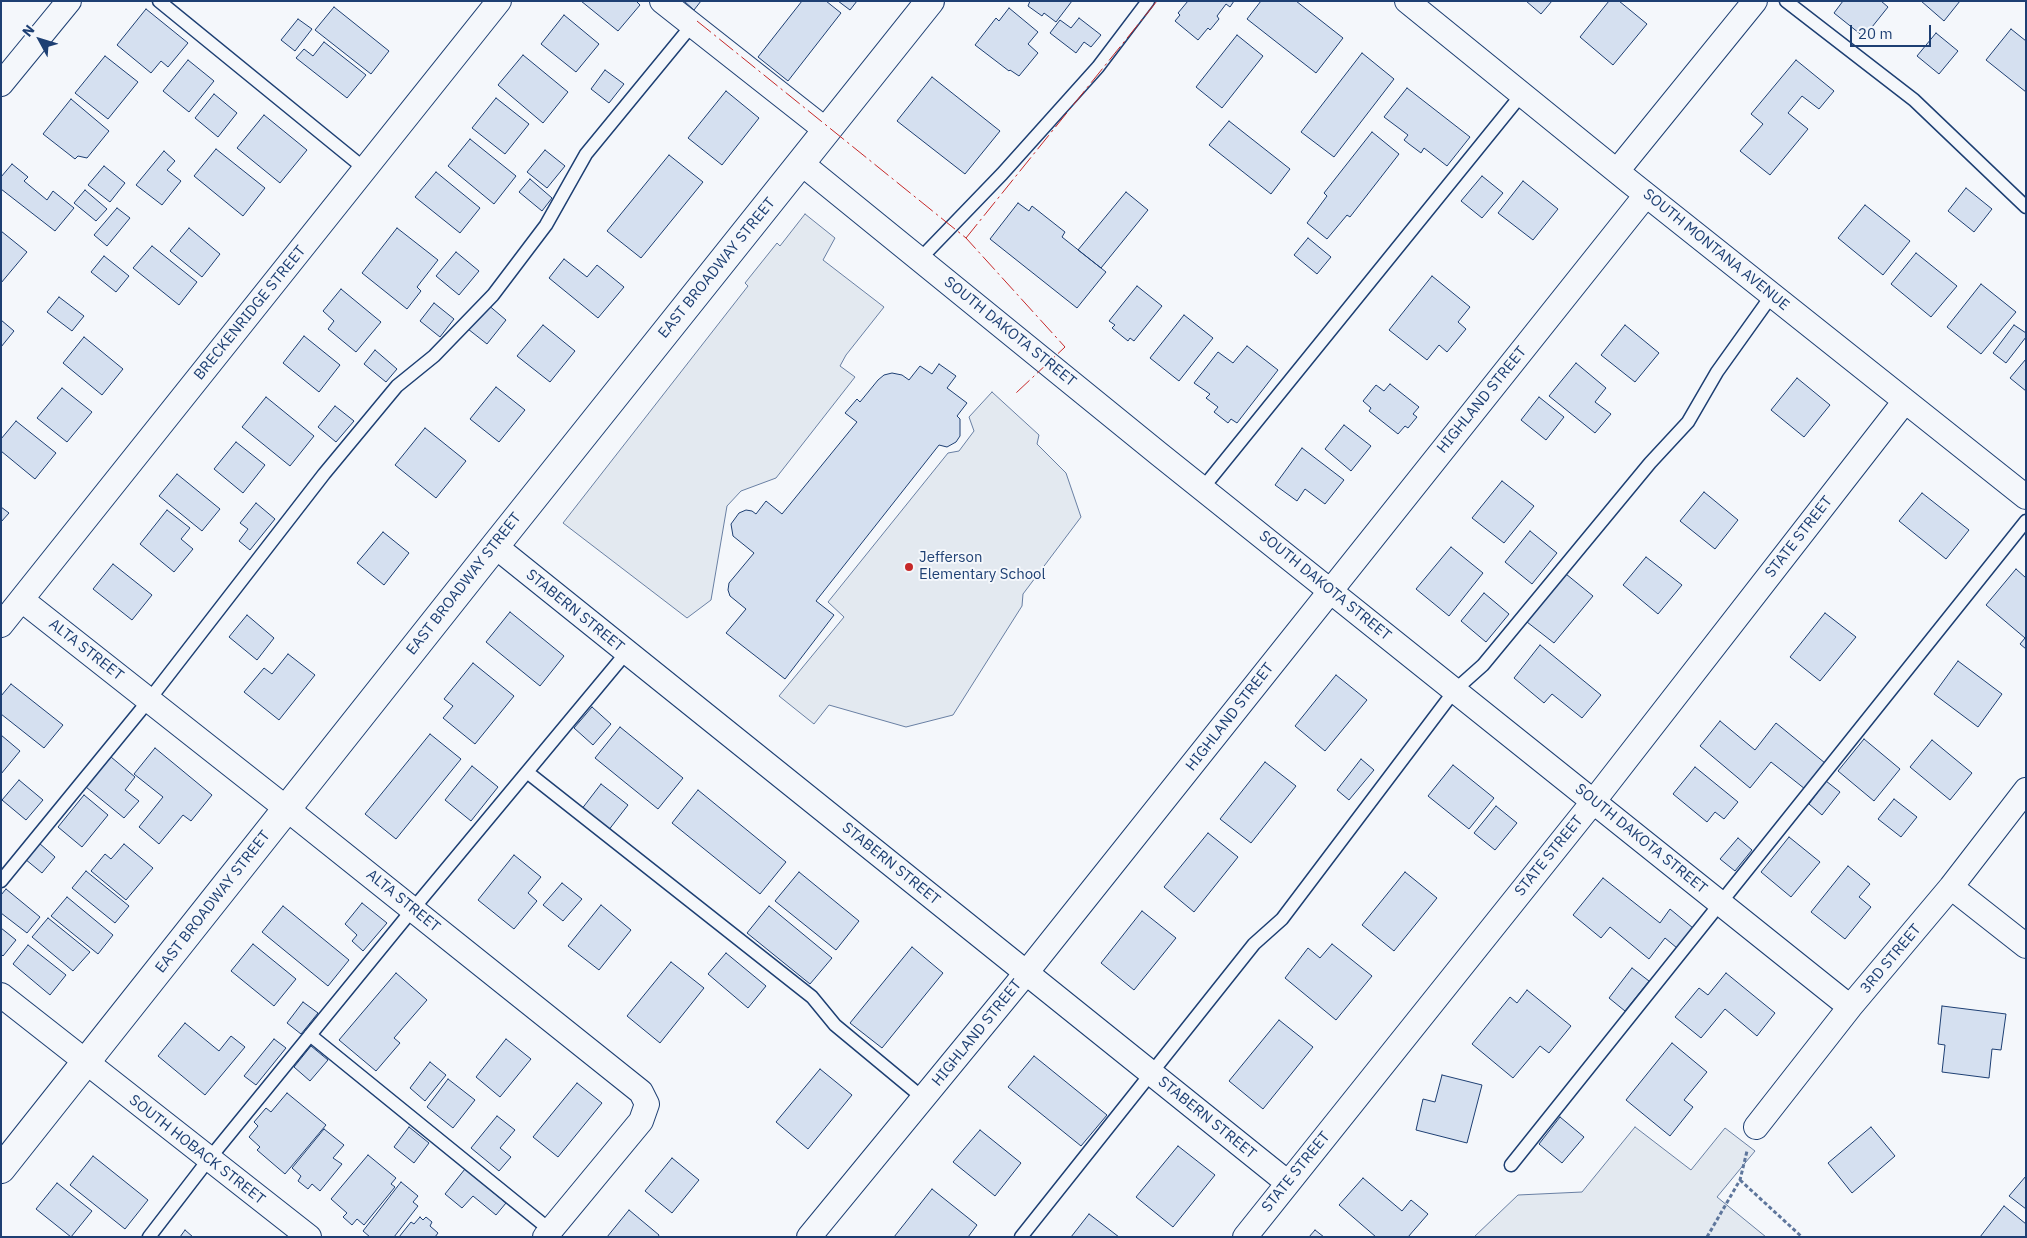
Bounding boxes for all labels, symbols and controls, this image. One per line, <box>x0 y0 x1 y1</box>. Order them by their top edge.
north arrow <box>15 15 65 65</box>
scale bar <box>1852 15 1933 47</box>
text: N <box>18 21 39 40</box>
text: 20 m <box>1858 24 1893 43</box>
street label: SOUTH MONTANA AVENUE <box>1639 185 1793 315</box>
street label: EAST BROADWAY STREET <box>655 194 779 342</box>
street label: BRECKENRIDGE STREET <box>190 242 310 384</box>
street label: SOUTH DAKOTA STREET <box>940 273 1080 391</box>
street label: HIGHLAND STREET <box>1433 343 1531 457</box>
street label: STATE STREET <box>1762 493 1836 581</box>
street label: EAST BROADWAY STREET <box>403 509 525 659</box>
street label: SOUTH DAKOTA STREET <box>1255 527 1395 645</box>
place label: Jefferson Elementary School <box>919 549 1046 584</box>
marker: Jefferson Elementary School <box>903 561 915 573</box>
street label: STABERN STREET <box>522 566 628 656</box>
street label: ALTA STREET <box>45 615 127 685</box>
street label: HIGHLAND STREET <box>1182 659 1278 775</box>
street label: SOUTH DAKOTA STREET <box>1571 780 1711 898</box>
street label: STATE STREET <box>1511 812 1587 900</box>
street label: STABERN STREET <box>838 819 944 909</box>
street label: EAST BROADWAY STREET <box>152 827 274 977</box>
street label: ALTA STREET <box>363 866 443 936</box>
street label: 3RD STREET <box>1857 921 1925 997</box>
street label: HIGHLAND STREET <box>928 976 1026 1090</box>
street label: STABERN STREET <box>1154 1073 1260 1163</box>
street label: SOUTH HOBACK STREET <box>125 1091 269 1209</box>
street label: STATE STREET <box>1258 1128 1334 1216</box>

